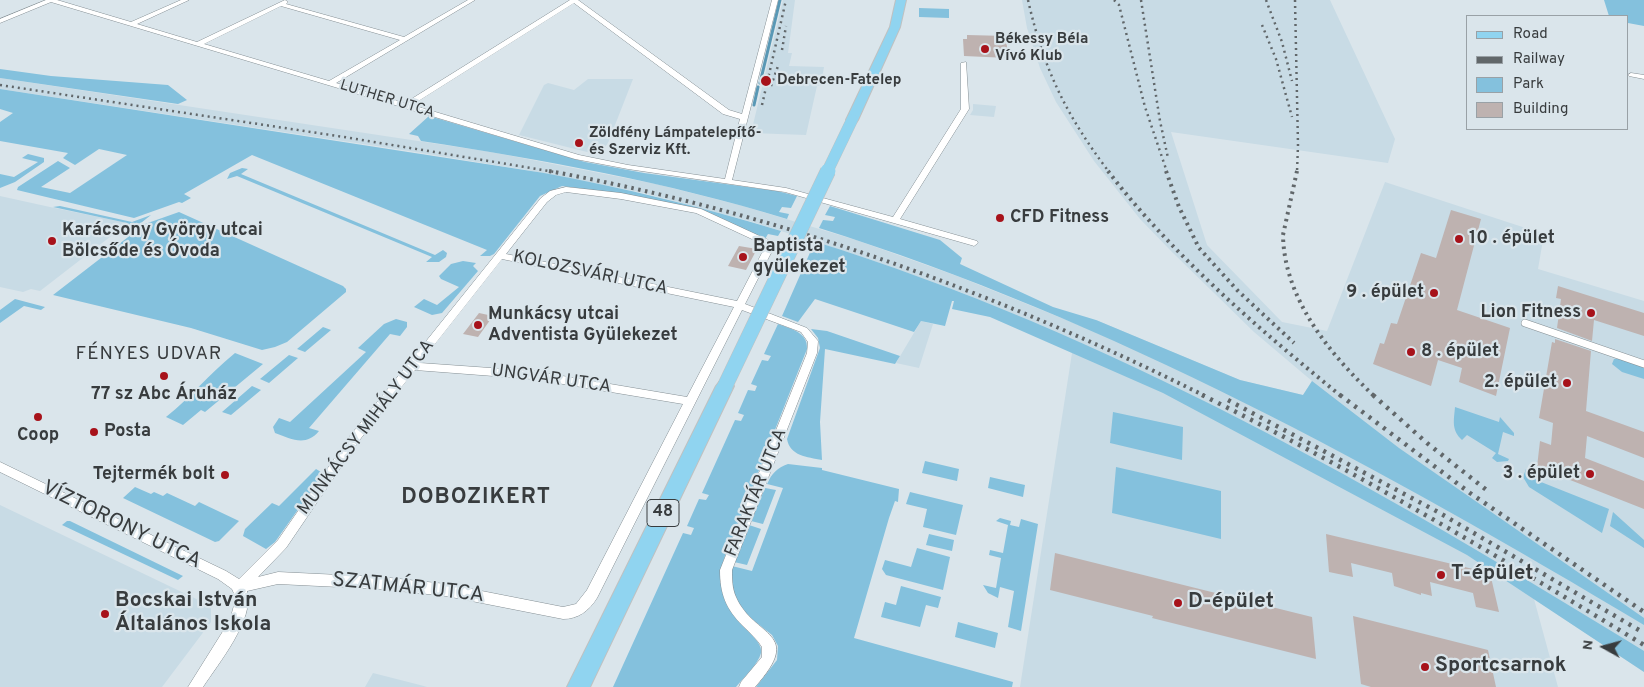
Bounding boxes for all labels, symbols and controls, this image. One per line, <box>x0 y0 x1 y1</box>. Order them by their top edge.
legend <box>1466 15 1629 130</box>
text: Road <box>1513 25 1548 44</box>
place label: Békessy Béla Vívó Klub <box>995 31 1088 66</box>
marker: Békessy Béla Vívó Klub <box>979 43 991 55</box>
text: Railway <box>1513 50 1565 69</box>
place label: Debrecen-Fatelep <box>777 72 901 90</box>
marker: Debrecen-Fatelep <box>759 74 773 88</box>
text: Park <box>1513 75 1544 94</box>
street label: LUTHER UTCA <box>337 77 437 123</box>
text: Building <box>1513 100 1568 119</box>
place label: Zöldfény Lámpatelepítő- és Szerviz Kft. <box>589 125 762 160</box>
marker: Zöldfény Lámpatelepítő- és Szerviz Kft. <box>573 137 585 149</box>
place label: CFD Fitness <box>1010 207 1109 229</box>
marker: CFD Fitness <box>994 212 1006 224</box>
place label: Karácsony György utcai Bölcsőde és Óvoda <box>62 220 263 262</box>
place label: 10 . épület <box>1469 228 1555 250</box>
marker: 10 . épület <box>1453 233 1465 245</box>
marker: Karácsony György utcai Bölcsőde és Óvoda <box>46 235 58 247</box>
place label: Baptista gyülekezet <box>753 236 846 278</box>
street label: KOLOZSVÁRI UTCA <box>511 247 669 301</box>
marker: Baptista gyülekezet <box>737 251 749 263</box>
place label: 9 . épület <box>1346 282 1424 304</box>
marker: 9 . épület <box>1428 287 1440 299</box>
place label: Lion Fitness <box>1480 302 1581 324</box>
place label: Munkácsy utcai Adventista Gyülekezet <box>488 304 678 346</box>
marker: Lion Fitness <box>1585 307 1597 319</box>
marker: Munkácsy utcai Adventista Gyülekezet <box>472 319 484 331</box>
street label: MUNKÁCSY MIHÁLY UTCA <box>294 336 440 520</box>
place label: 8 . épület <box>1421 341 1499 363</box>
district label: FÉNYES UDVAR <box>74 344 224 366</box>
marker: 8 . épület <box>1405 346 1417 358</box>
street label: UNGVÁR UTCA <box>490 361 612 399</box>
marker: 77 sz Abc Áruház <box>158 370 170 382</box>
place label: 2. épület <box>1484 372 1557 394</box>
marker: 2. épület <box>1561 377 1573 389</box>
place label: 77 sz Abc Áruház <box>91 384 237 406</box>
marker: Coop <box>32 411 44 423</box>
place label: Posta <box>104 421 151 443</box>
place label: Coop <box>17 425 59 447</box>
marker: Posta <box>88 426 100 438</box>
street label: FARAKTÁR UTCA <box>721 426 793 560</box>
place label: 3 . épület <box>1503 463 1580 485</box>
place label: Tejtermék bolt <box>93 464 215 486</box>
marker: 3 . épület <box>1584 468 1596 480</box>
marker: Tejtermék bolt <box>219 469 231 481</box>
street label: VÍZTORONY UTCA <box>37 477 205 575</box>
district label: DOBOZIKERT <box>400 486 552 512</box>
road number: 48 <box>647 499 679 526</box>
place label: T-épület <box>1451 562 1534 588</box>
street label: SZATMÁR UTCA <box>331 568 485 610</box>
marker: T-épület <box>1435 569 1447 581</box>
place label: Bocskai István Általános Iskola <box>115 589 271 639</box>
place label: D-épület <box>1188 590 1274 616</box>
marker: D-épület <box>1172 597 1184 609</box>
marker: Bocskai István Általános Iskola <box>99 608 111 620</box>
north arrow <box>1579 622 1629 672</box>
text: N <box>1580 639 1598 651</box>
place label: Sportcsarnok <box>1435 654 1567 680</box>
marker: Sportcsarnok <box>1419 661 1431 673</box>

